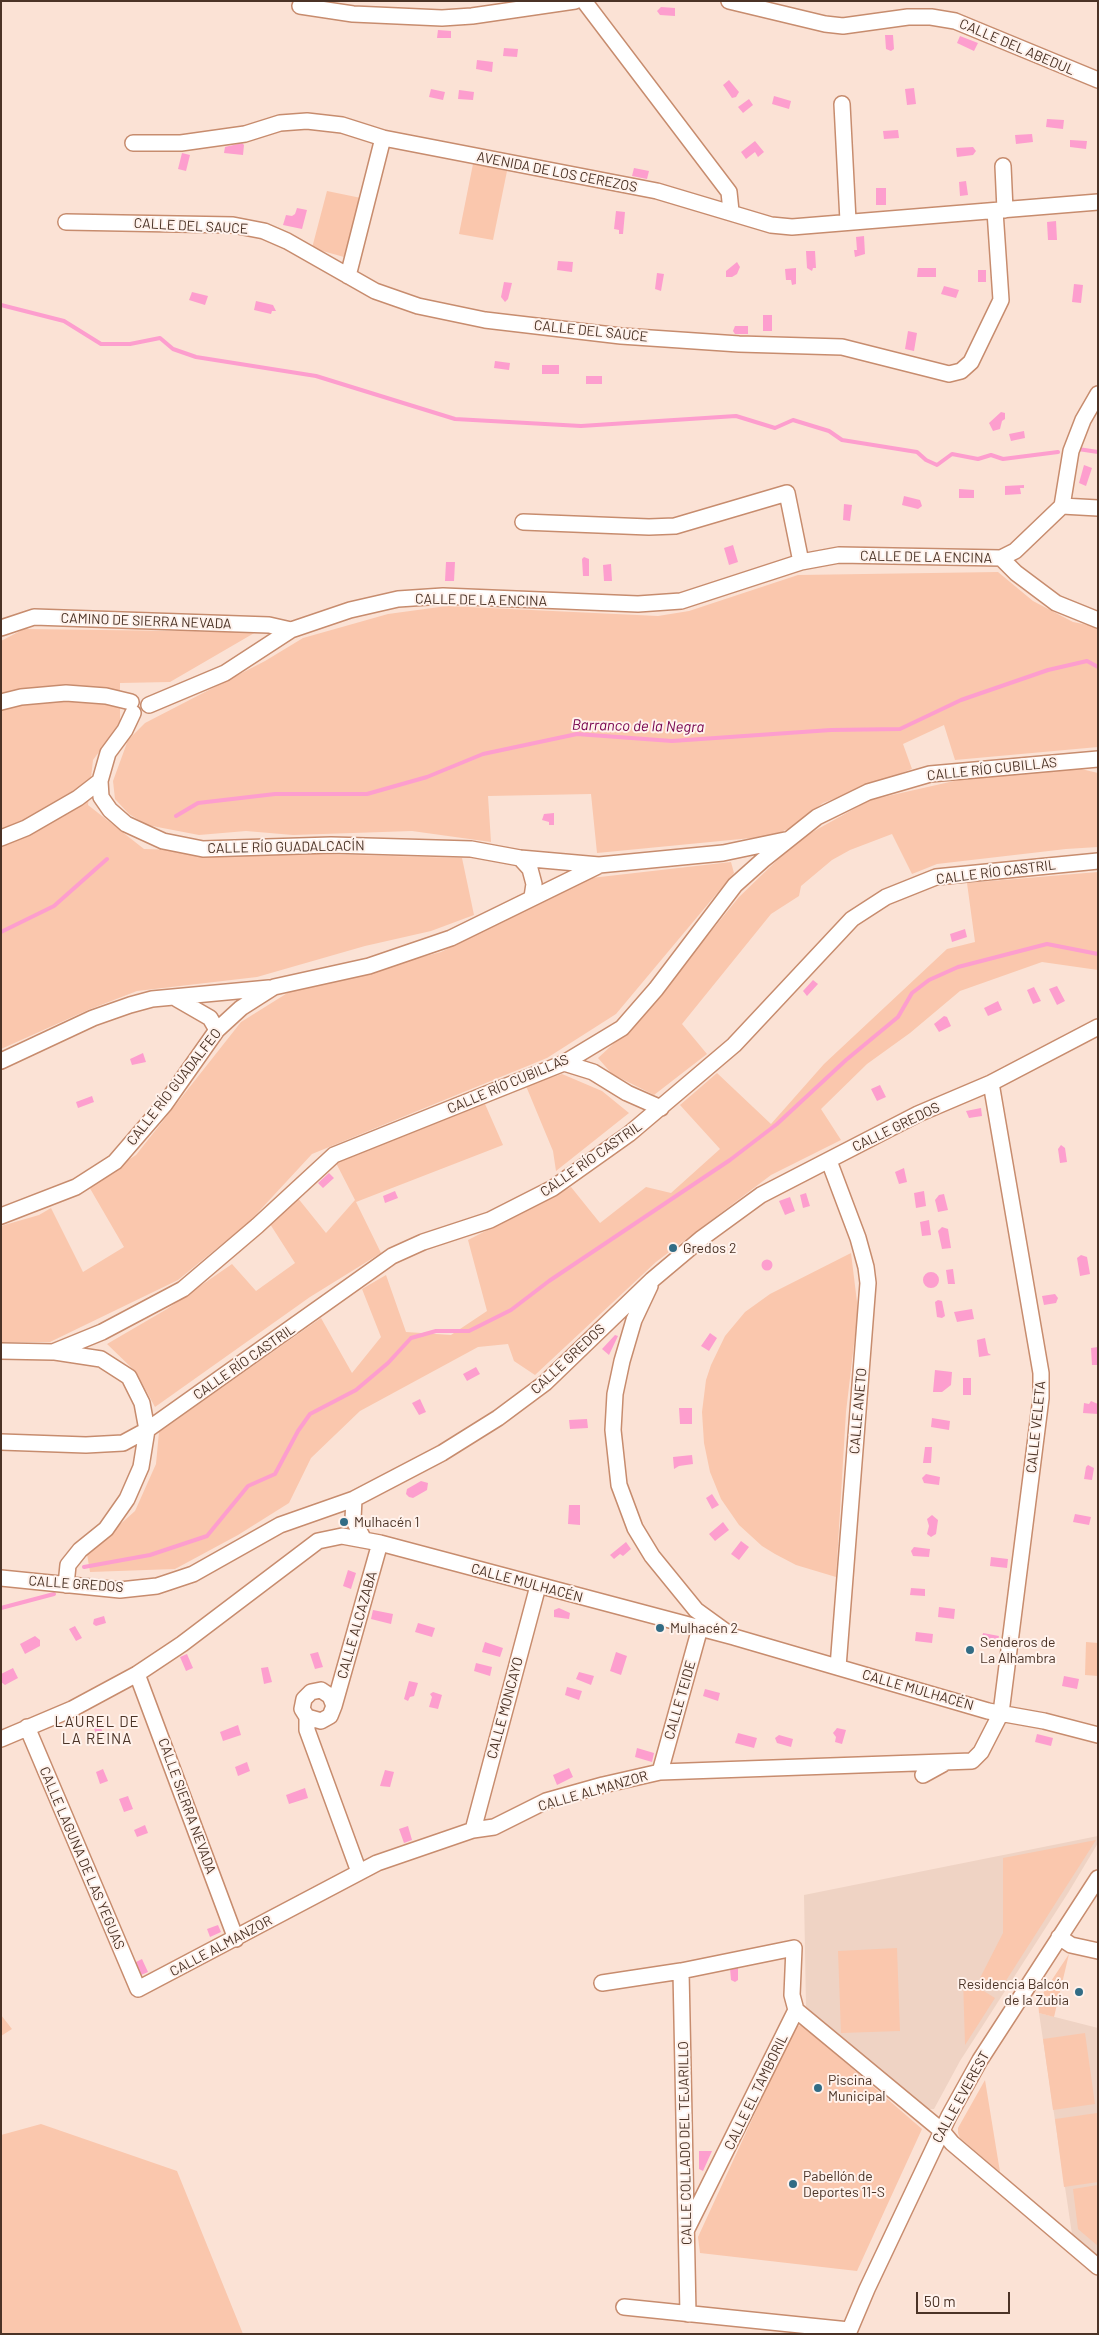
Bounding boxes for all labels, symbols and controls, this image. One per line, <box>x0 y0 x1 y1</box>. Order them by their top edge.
street label: CALLE DEL ABEDUL <box>957 15 1077 79</box>
street label: AVENIDA DE LOS CEREZOS <box>475 148 639 196</box>
street label: CALLE DEL SAUCE <box>133 215 249 237</box>
street label: CALLE DEL SAUCE <box>533 317 649 345</box>
street label: CALLE DE LA ENCINA <box>860 547 992 567</box>
street label: CALLE DE LA ENCINA <box>415 590 547 610</box>
street label: CAMINO DE SIERRA NEVADA <box>60 610 232 632</box>
water label: Barranco de la Negra <box>572 716 704 736</box>
street label: CALLE RÍO CUBILLAS <box>926 754 1058 784</box>
street label: CALLE RÍO GUADALCACÍN <box>207 837 365 857</box>
street label: CALLE RÍO CASTRIL <box>935 856 1057 888</box>
street label: CALLE RÍO GUADALFEO <box>123 1025 225 1149</box>
street label: CALLE RÍO CUBILLAS <box>445 1051 571 1117</box>
street label: CALLE GREDOS <box>849 1099 943 1155</box>
street label: CALLE RÍO CASTRIL <box>537 1118 645 1200</box>
place label: Gredos 2 <box>683 1240 736 1256</box>
marker: Gredos 2 <box>667 1242 679 1254</box>
street label: CALLE GREDOS <box>527 1320 609 1398</box>
street label: CALLE RÍO CASTRIL <box>190 1321 298 1403</box>
street label: CALLE ANETO <box>846 1367 870 1455</box>
street label: CALLE VELETA <box>1023 1380 1049 1474</box>
place label: Mulhacén 1 <box>354 1514 419 1530</box>
marker: Mulhacén 1 <box>338 1516 350 1528</box>
street label: CALLE MULHACÉN <box>469 1560 585 1606</box>
street label: CALLE ALCAZABA <box>334 1569 380 1681</box>
street label: CALLE GREDOS <box>28 1572 124 1596</box>
place label: Mulhacén 2 <box>670 1620 738 1636</box>
marker: Mulhacén 2 <box>654 1622 666 1634</box>
place label: Senderos de La Alhambra <box>980 1634 1056 1666</box>
marker: Senderos de La Alhambra <box>964 1644 976 1656</box>
street label: CALLE MONCAYO <box>483 1655 527 1761</box>
street label: CALLE TEIDE <box>661 1659 699 1741</box>
street label: CALLE MULHACÉN <box>860 1666 976 1714</box>
district label: LAUREL DE LA REINA <box>53 1713 141 1748</box>
street label: CALLE SIERRA NEVADA <box>155 1736 219 1876</box>
street label: CALLE LAGUNA DE LAS YEGUAS <box>36 1764 128 1952</box>
street label: CALLE ALMANZOR <box>536 1767 650 1815</box>
street label: CALLE ALMANZOR <box>167 1912 275 1980</box>
place label: Residencia Balcón de la Zubia <box>958 1976 1069 2008</box>
marker: Residencia Balcón de la Zubia <box>1073 1986 1085 1998</box>
street label: CALLE EL TAMBORIL <box>721 2031 791 2153</box>
street label: CALLE COLLADO DEL TEJARILLO <box>675 2041 695 2245</box>
street label: CALLE EVEREST <box>929 2048 993 2146</box>
place label: Piscina Municipal <box>828 2072 886 2104</box>
marker: Piscina Municipal <box>812 2082 824 2094</box>
place label: Pabellón de Deportes 11-S <box>803 2168 885 2200</box>
marker: Pabellón de Deportes 11-S <box>787 2178 799 2190</box>
scale bar <box>919 2282 1013 2314</box>
text: 50 m <box>924 2292 956 2310</box>

